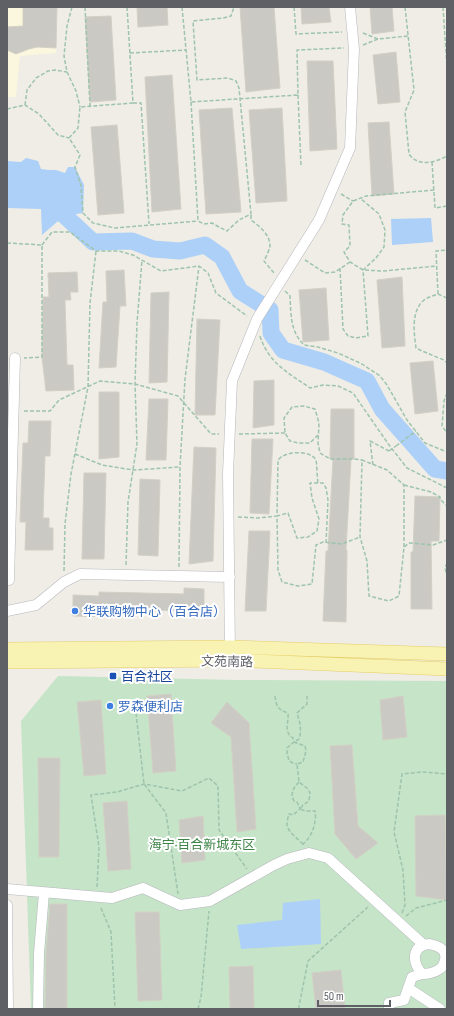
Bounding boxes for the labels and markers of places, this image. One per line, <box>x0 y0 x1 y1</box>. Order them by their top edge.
place label: 华联购物中心（百合店） <box>83 604 226 620</box>
marker: 华联购物中心（百合店） <box>70 606 80 616</box>
place label: 百合社区 <box>121 669 173 685</box>
marker: 百合社区 <box>108 671 118 681</box>
place label: 罗森便利店 <box>118 699 183 715</box>
marker: 罗森便利店 <box>105 701 115 711</box>

